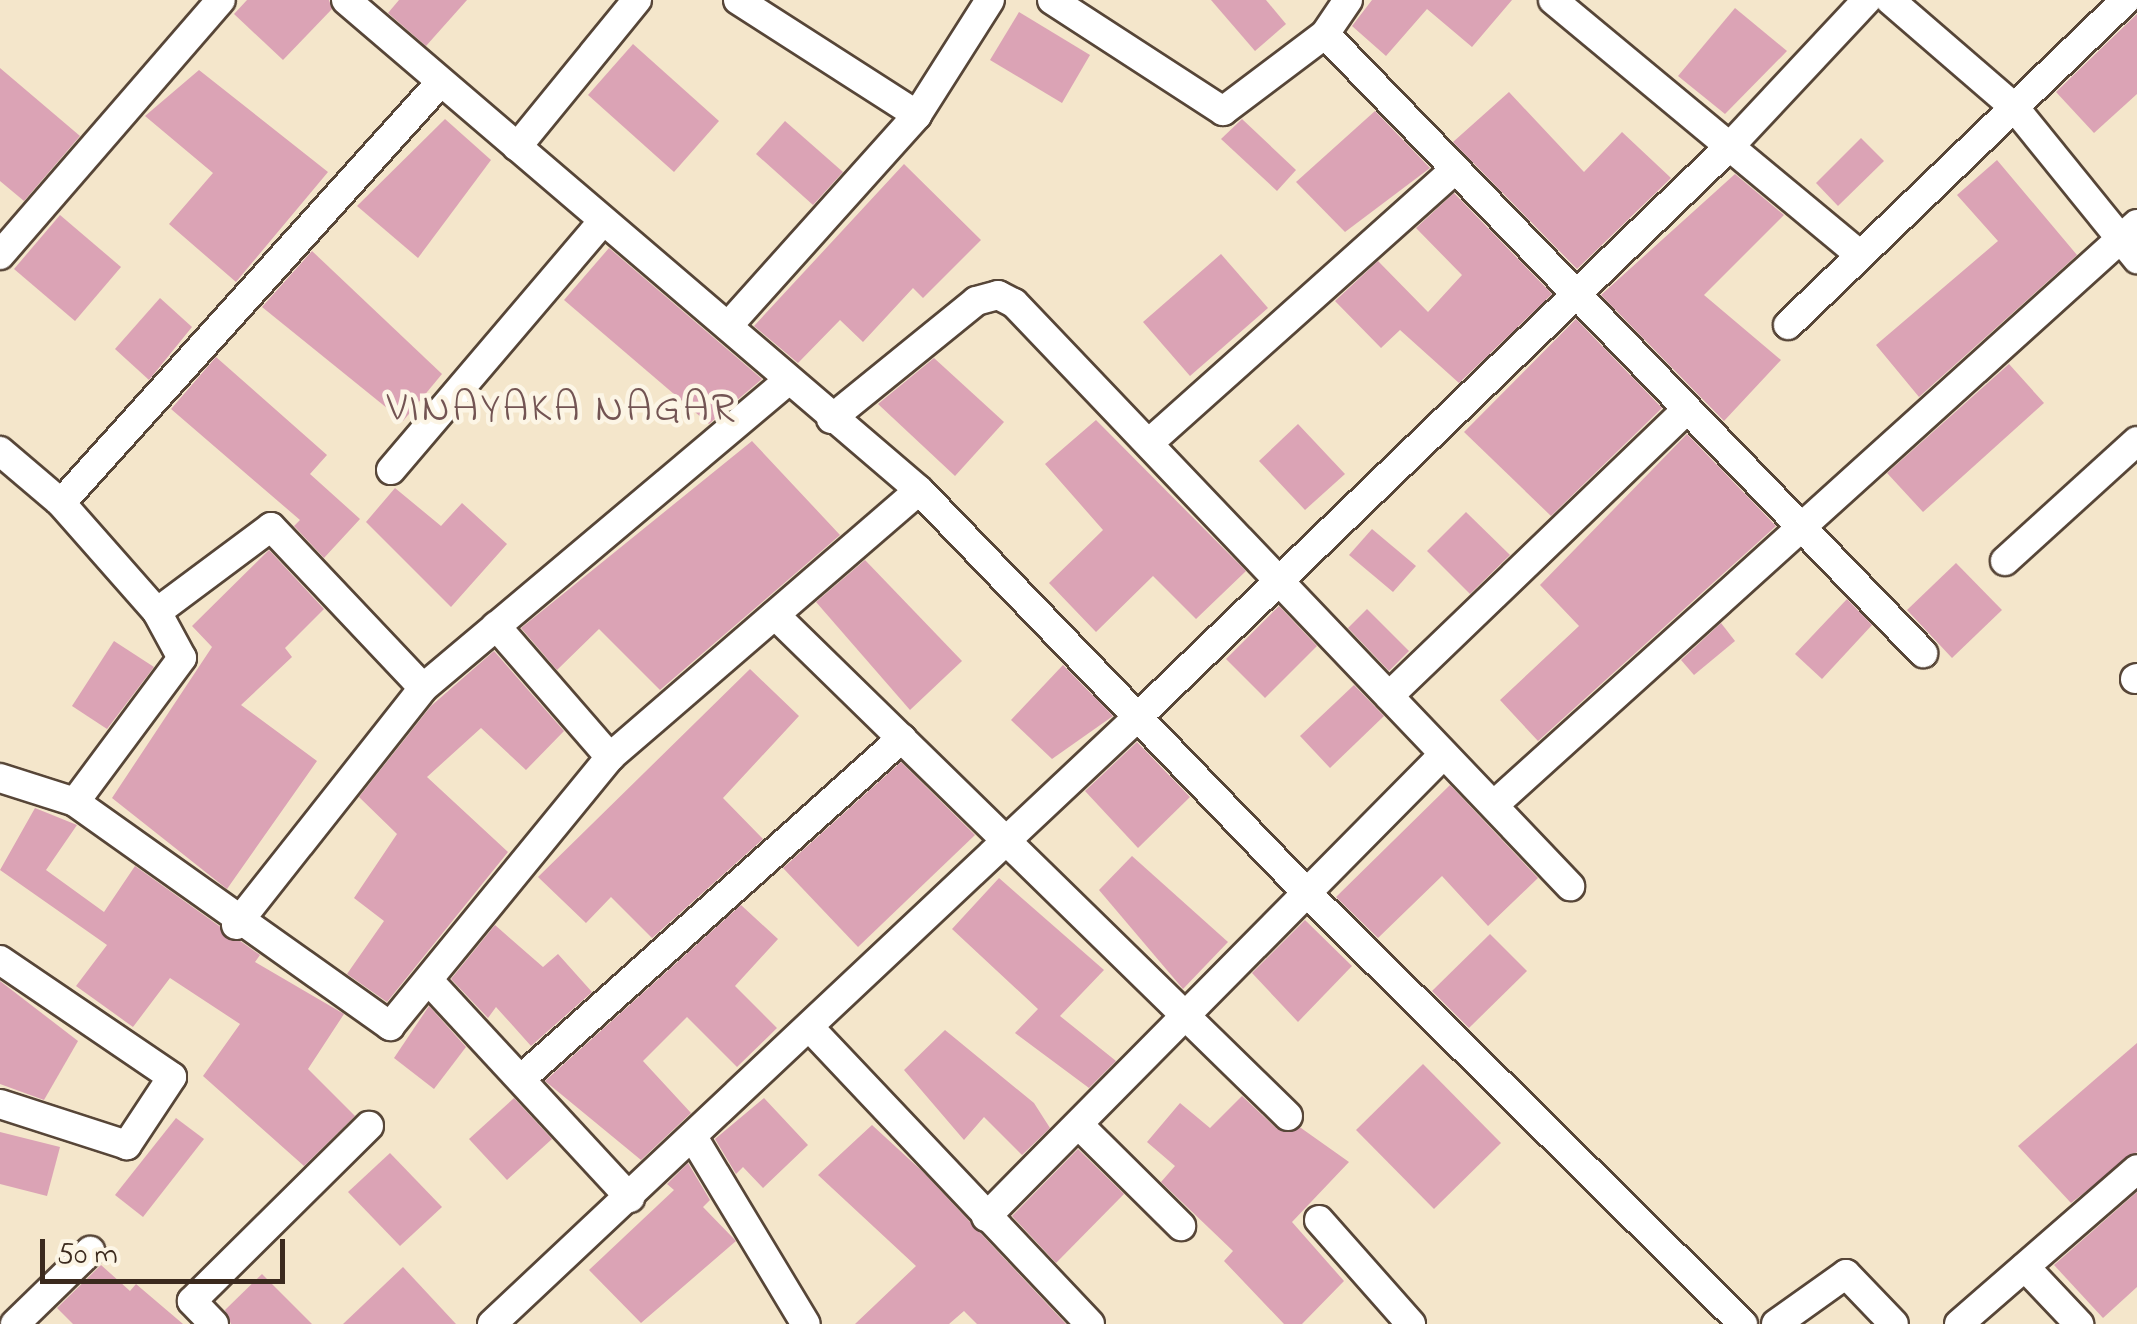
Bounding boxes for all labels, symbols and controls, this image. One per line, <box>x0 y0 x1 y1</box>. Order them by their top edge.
district label: VINAYAKA NAGAR <box>387 385 737 435</box>
scale bar <box>45 1219 290 1281</box>
text: 50 m <box>57 1234 118 1278</box>

